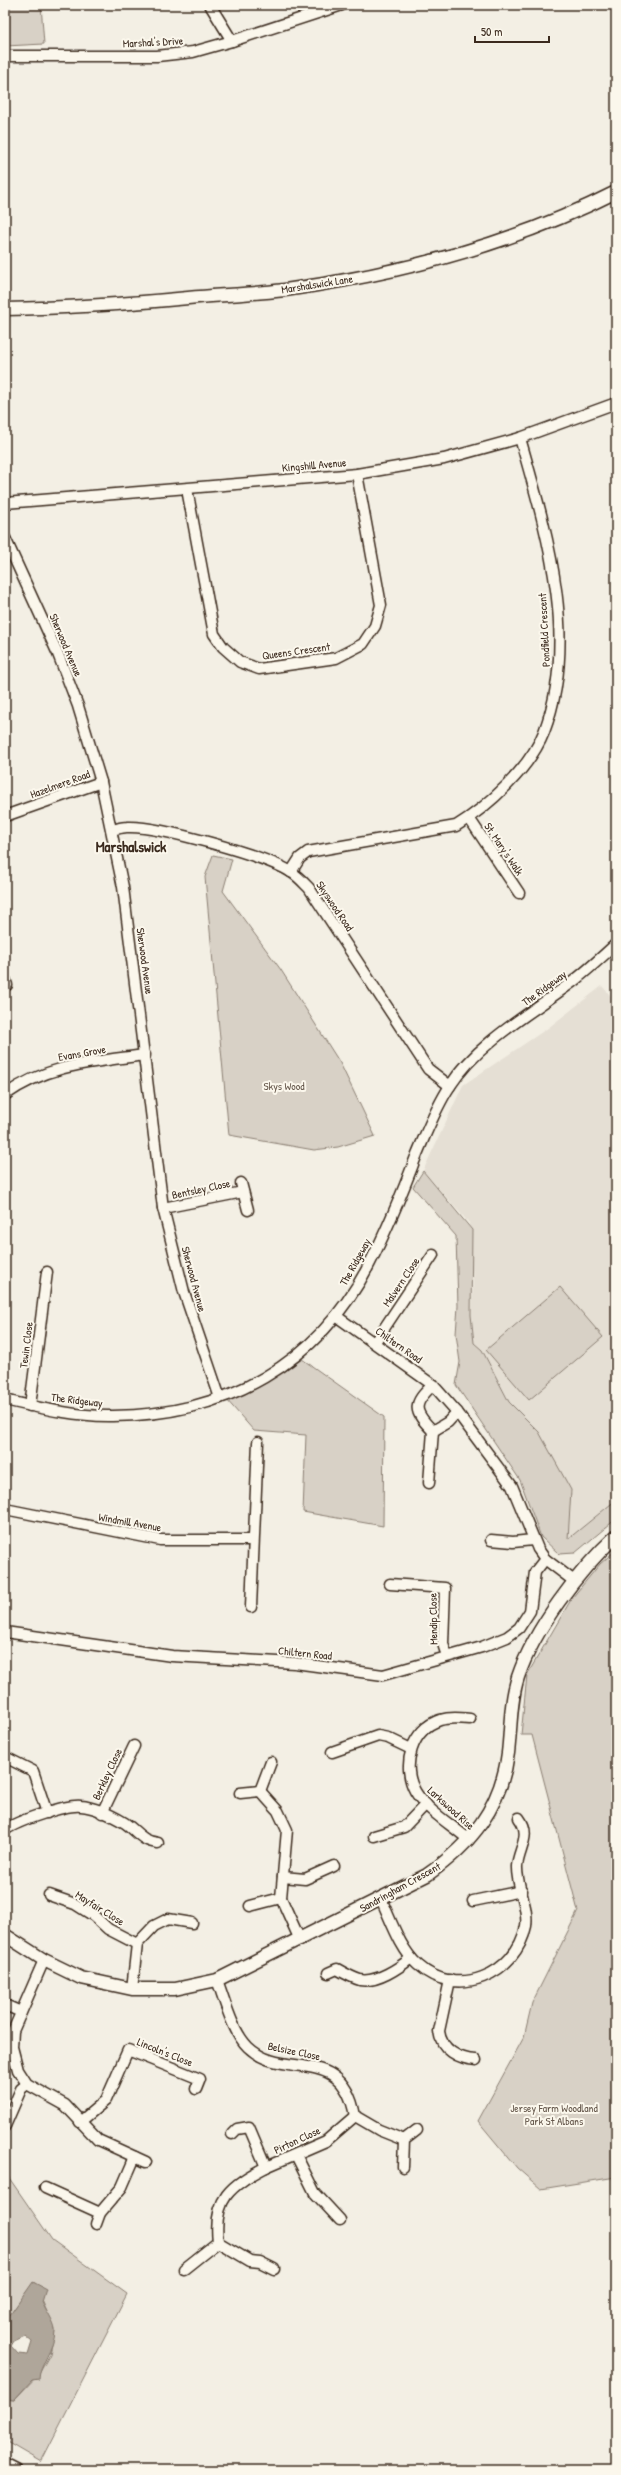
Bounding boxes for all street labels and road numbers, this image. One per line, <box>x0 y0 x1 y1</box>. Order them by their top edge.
street label: Marshal's Drive <box>122 33 184 51</box>
street label: Marshalswick Lane <box>280 271 354 297</box>
street label: Kingshill Avenue <box>281 455 347 475</box>
street label: Pondfield Crescent <box>535 593 553 667</box>
street label: Sherwood Avenue <box>46 611 86 679</box>
street label: Queens Crescent <box>261 639 331 663</box>
street label: Hazelmere Road <box>28 766 92 801</box>
street label: St. Mary's Walk <box>481 820 527 878</box>
street label: Skyswood Road <box>313 878 357 934</box>
street label: Sherwood Avenue <box>133 927 157 996</box>
street label: The Ridgeway <box>519 967 569 1009</box>
street label: Evans Grove <box>57 1042 107 1064</box>
street label: Bentsley Close <box>170 1176 232 1202</box>
street label: The Ridgeway <box>336 1236 374 1288</box>
street label: Sherwood Avenue <box>179 1245 210 1314</box>
street label: Malvern Close <box>379 1254 423 1309</box>
street label: Tewin Close <box>16 1320 36 1369</box>
street label: Chiltern Road <box>373 1324 426 1367</box>
street label: The Ridgeway <box>50 1390 104 1410</box>
street label: Windmill Avenue <box>97 1510 163 1535</box>
street label: Mendip Close <box>426 1592 440 1645</box>
street label: Chiltern Road <box>277 1643 333 1663</box>
street label: Berkley Close <box>89 1745 125 1802</box>
street label: Larkswood Rise <box>425 1783 478 1833</box>
street label: Sandringham Crescent <box>357 1859 443 1915</box>
street label: Mayfair Close <box>73 1887 128 1929</box>
street label: Lincoln's Close <box>135 2035 195 2070</box>
street label: Belsize Close <box>267 2039 322 2064</box>
street label: Pirton Close <box>272 2123 323 2157</box>

